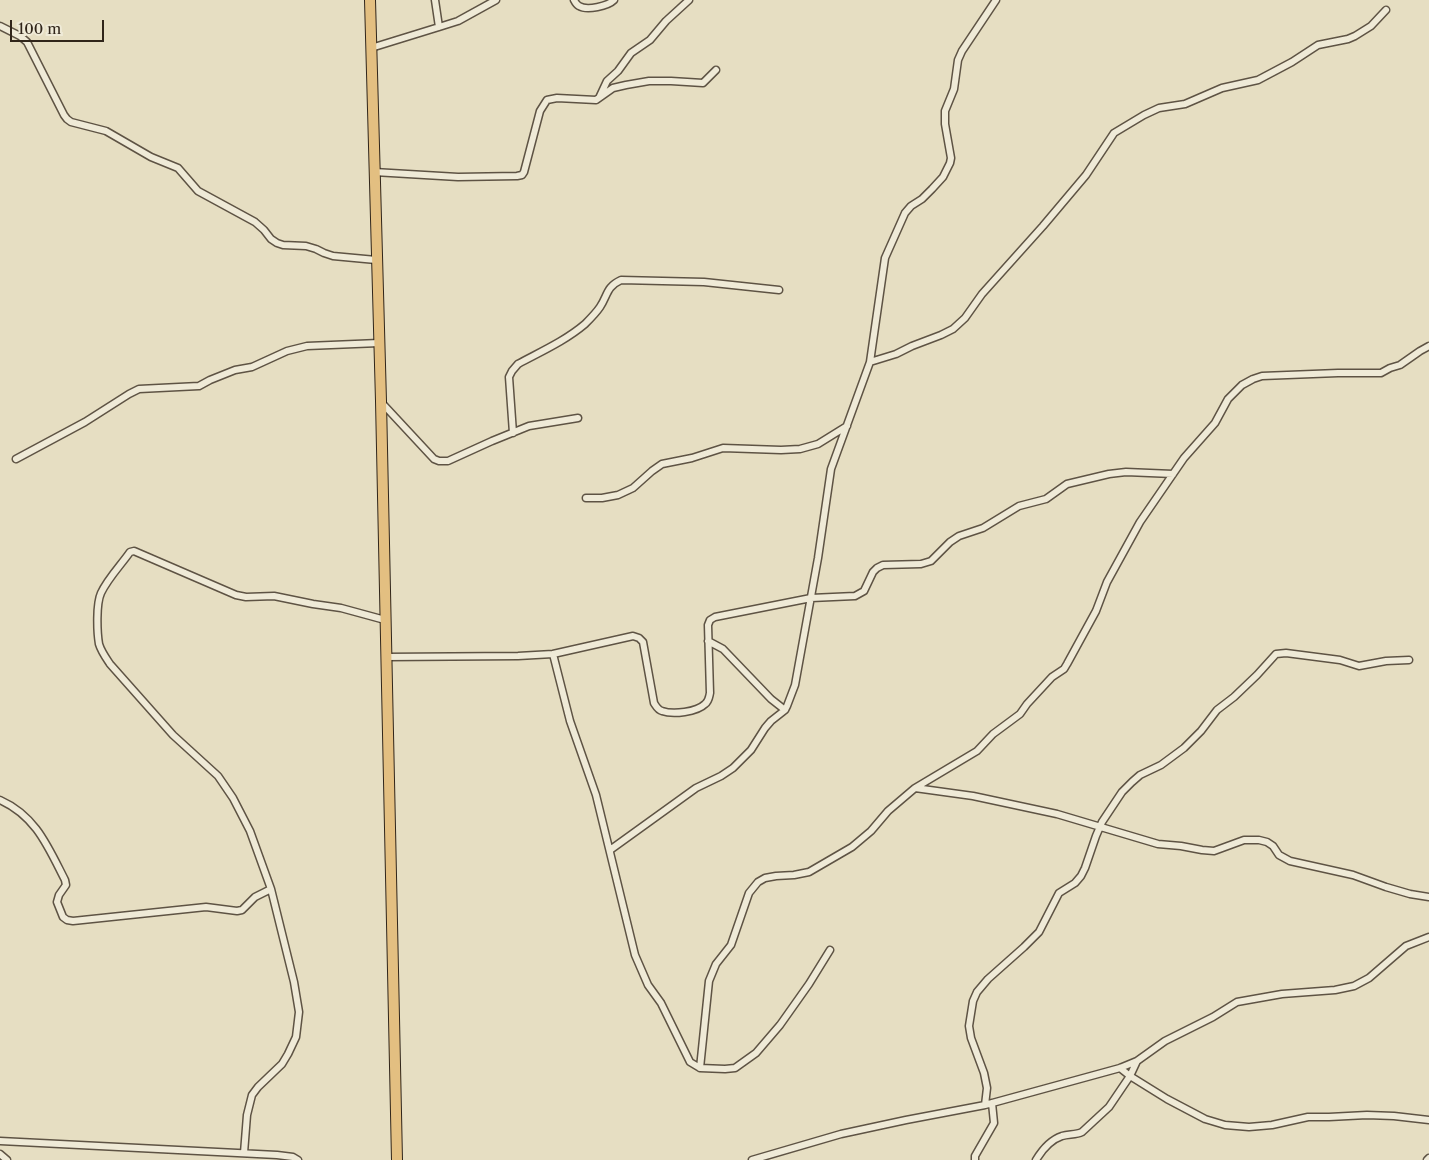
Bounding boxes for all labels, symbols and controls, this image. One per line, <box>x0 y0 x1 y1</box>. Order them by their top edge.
scale bar <box>12 10 106 42</box>
text: 100 m <box>18 19 61 38</box>

